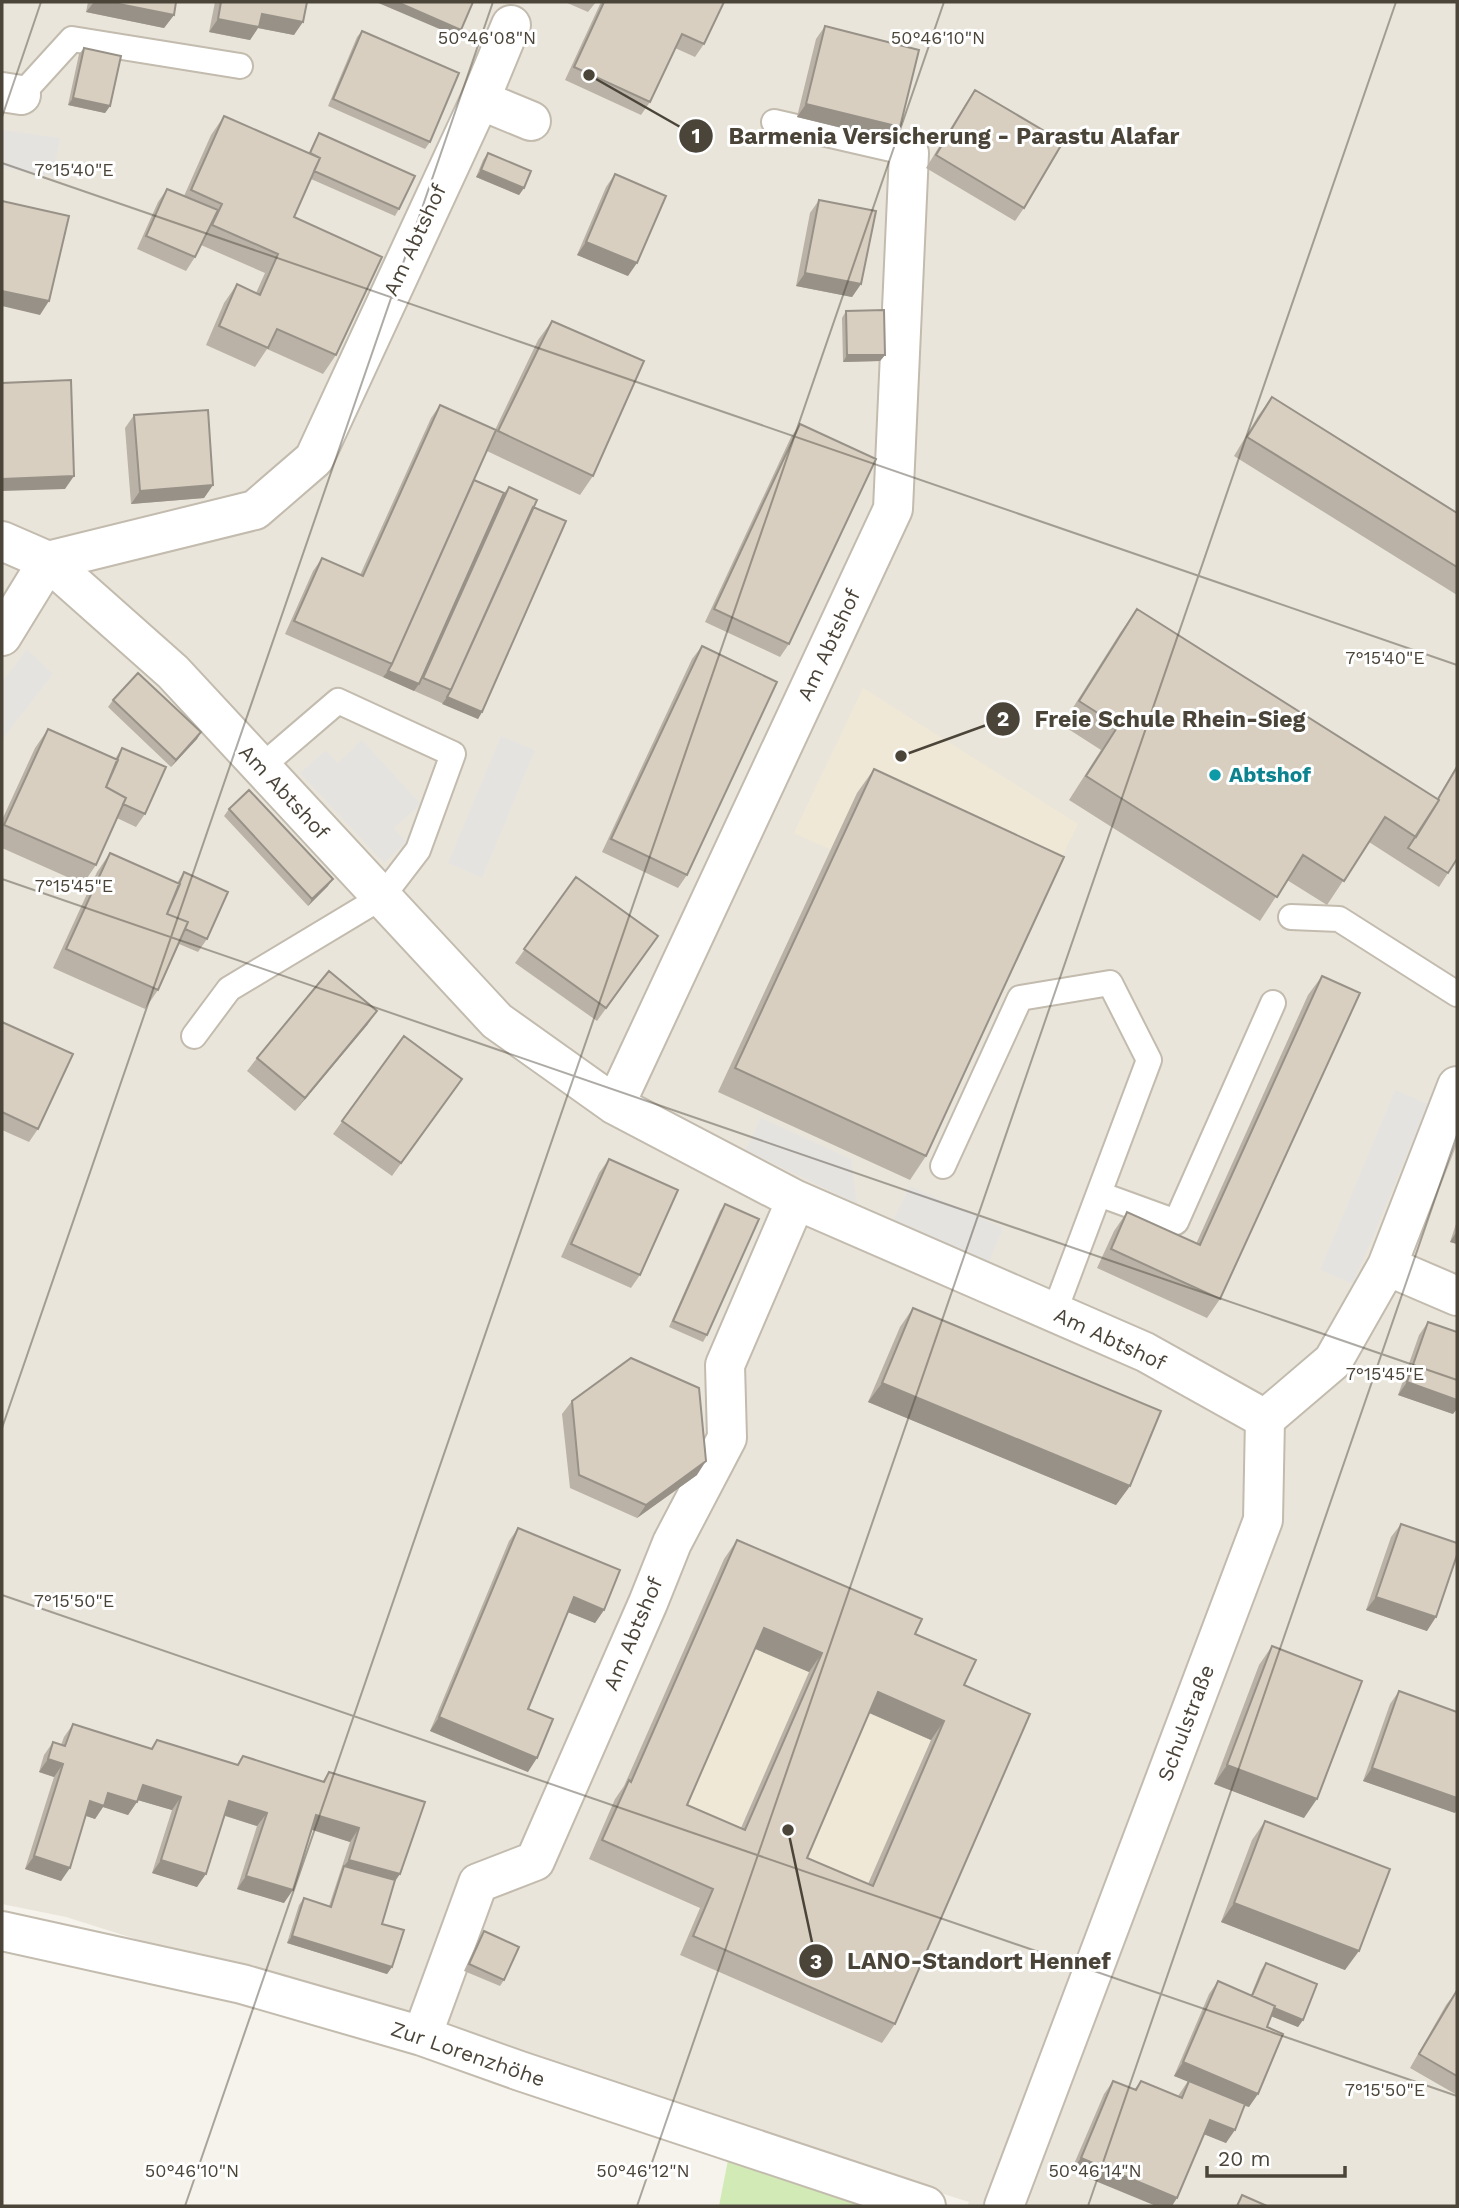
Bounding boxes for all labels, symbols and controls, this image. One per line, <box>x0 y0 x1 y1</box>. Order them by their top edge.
text: 50°46'08"N <box>438 27 536 48</box>
text: 50°46'10"N <box>891 27 985 48</box>
callout: Barmenia Versicherung - Parastu Alafar <box>679 114 1194 158</box>
text: 1 <box>691 123 701 148</box>
text: Barmenia Versicherung - Parastu Alafar <box>729 123 1180 150</box>
text: 7°15'40"E <box>34 159 114 180</box>
street label: Am Abtshof <box>378 180 451 300</box>
street label: Am Abtshof <box>792 585 865 705</box>
text: 7°15'40"E <box>1345 647 1425 668</box>
callout: Freie Schule Rhein-Sieg <box>986 697 1319 741</box>
text: 2 <box>997 706 1009 731</box>
text: Freie Schule Rhein-Sieg <box>1035 706 1306 733</box>
street label: Am Abtshof <box>234 739 335 844</box>
place label: Abtshof <box>1229 762 1311 787</box>
marker: Abtshof <box>1207 767 1223 783</box>
text: 7°15'45"E <box>35 875 113 896</box>
street label: Am Abtshof <box>1050 1302 1170 1375</box>
text: 7°15'45"E <box>1346 1363 1424 1384</box>
street label: Am Abtshof <box>597 1573 668 1694</box>
text: 7°15'50"E <box>34 1590 114 1611</box>
street label: Schulstraße <box>1152 1661 1219 1785</box>
callout: LANO-Standort Hennef <box>799 1939 1125 1983</box>
text: LANO-Standort Hennef <box>847 1948 1111 1975</box>
text: 3 <box>810 1949 822 1974</box>
street label: Zur Lorenzhöhe <box>388 2015 548 2092</box>
text: 7°15'50"E <box>1345 2079 1425 2100</box>
scale bar <box>1207 2134 1345 2178</box>
text: 20 m <box>1218 2146 1270 2171</box>
text: 50°46'10"N <box>145 2160 239 2181</box>
text: 50°46'12"N <box>596 2160 690 2181</box>
text: 50°46'14"N <box>1048 2160 1142 2181</box>

